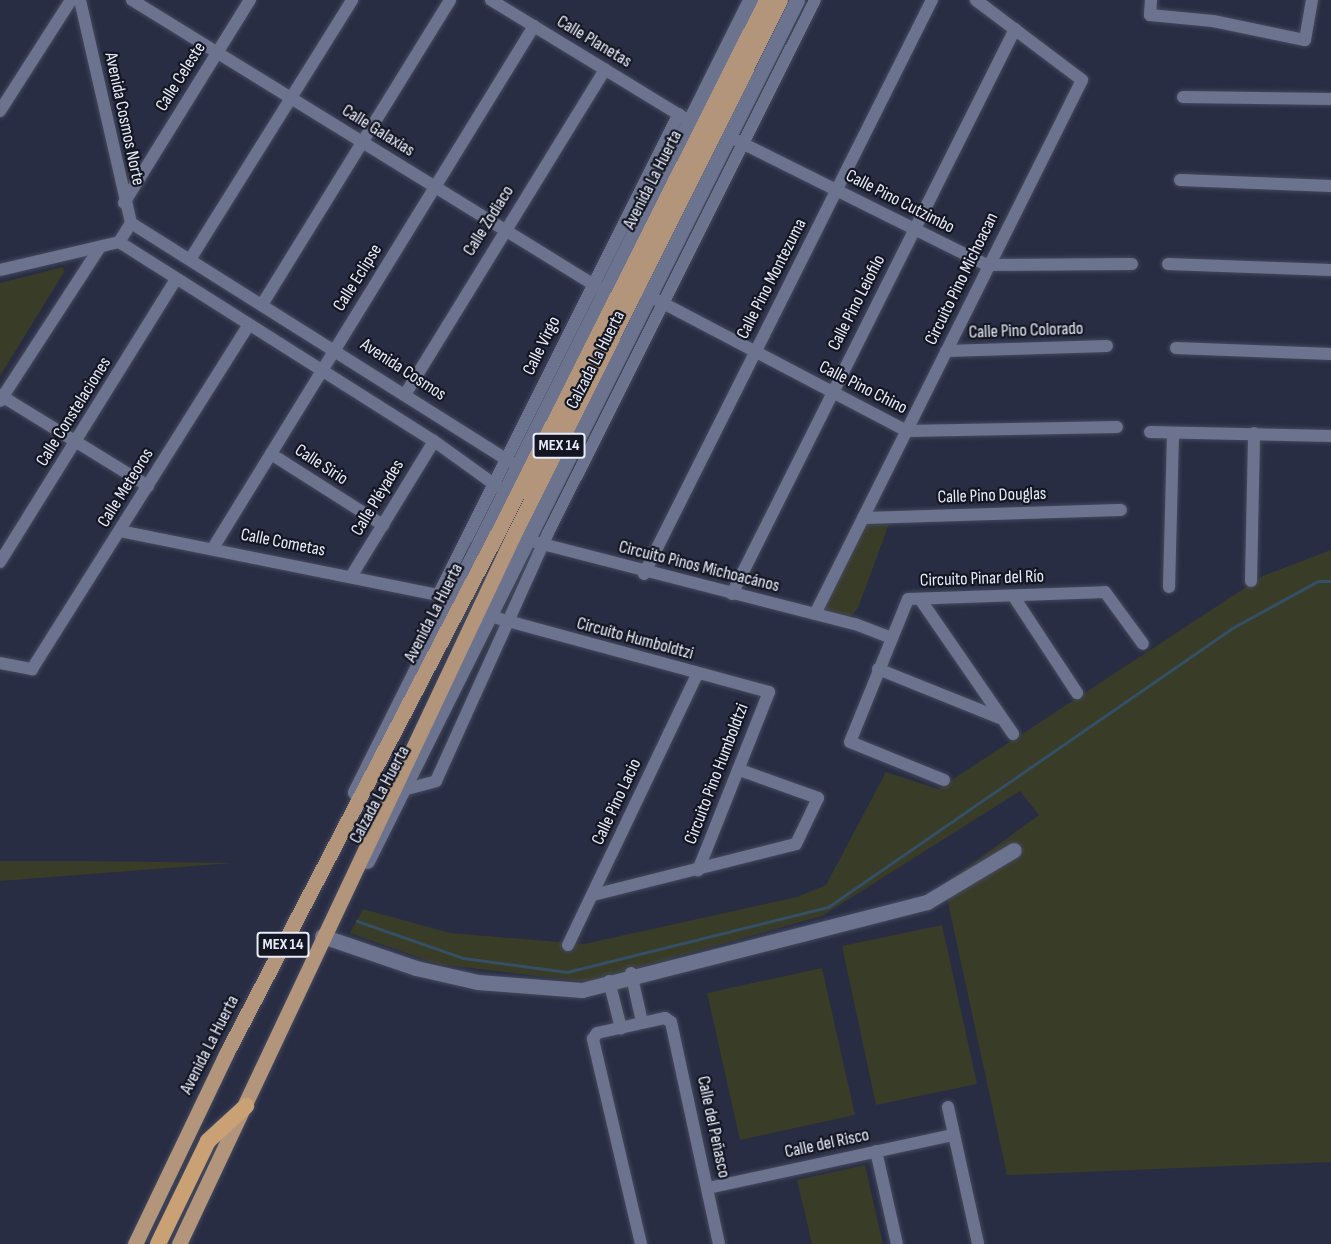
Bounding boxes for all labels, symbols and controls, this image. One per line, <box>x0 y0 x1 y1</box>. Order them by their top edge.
street label: Calle Planetas <box>553 11 635 73</box>
street label: Calle Celeste <box>151 38 211 116</box>
street label: Avenida Cosmos Norte <box>99 51 149 187</box>
street label: Calle Galaxias <box>338 100 418 162</box>
street label: Avenida La Huerta <box>619 127 687 233</box>
street label: Calle Pino Cutzimbo <box>842 165 958 239</box>
street label: Calle Zodiaco <box>459 182 519 260</box>
street label: Circuito Pino Michoacan <box>921 209 1003 349</box>
street label: Calle Pino Montezuma <box>732 215 812 343</box>
street label: Calle Eclipse <box>329 241 387 315</box>
street label: Calle Pino Leiofilo <box>824 252 890 354</box>
street label: Calzada La Huerta <box>562 307 630 413</box>
street label: Calle Virgo <box>519 313 565 379</box>
street label: Calle Pino Colorado <box>968 318 1084 344</box>
street label: Avenida Cosmos <box>356 334 450 406</box>
street label: Calle Constelaciones <box>32 353 116 471</box>
street label: Calle Pino Chino <box>815 357 911 419</box>
road number: MEX 14 <box>532 433 586 459</box>
street label: Calle Sirio <box>290 440 352 490</box>
street label: Calle Meteoros <box>93 445 159 531</box>
street label: Calle Pléyades <box>347 456 409 540</box>
street label: Calle Pino Douglas <box>937 483 1047 509</box>
street label: Calle Cometas <box>239 524 327 562</box>
street label: Circuito Pinos Michoacános <box>616 537 782 597</box>
street label: Avenida La Huerta <box>400 560 468 666</box>
street label: Circuito Pinar del Río <box>919 566 1045 592</box>
street label: Circuito Humboldtzi <box>574 613 696 665</box>
street label: Circuito Pino Humboldtzi <box>680 701 754 847</box>
street label: Calzada La Huerta <box>345 742 415 848</box>
street label: Calle Pino Lacio <box>588 755 646 849</box>
road number: MEX 14 <box>256 932 310 958</box>
street label: Avenida La Huerta <box>176 992 244 1098</box>
street label: Calle del Peñasco <box>692 1074 734 1180</box>
street label: Calle del Risco <box>783 1125 871 1163</box>

